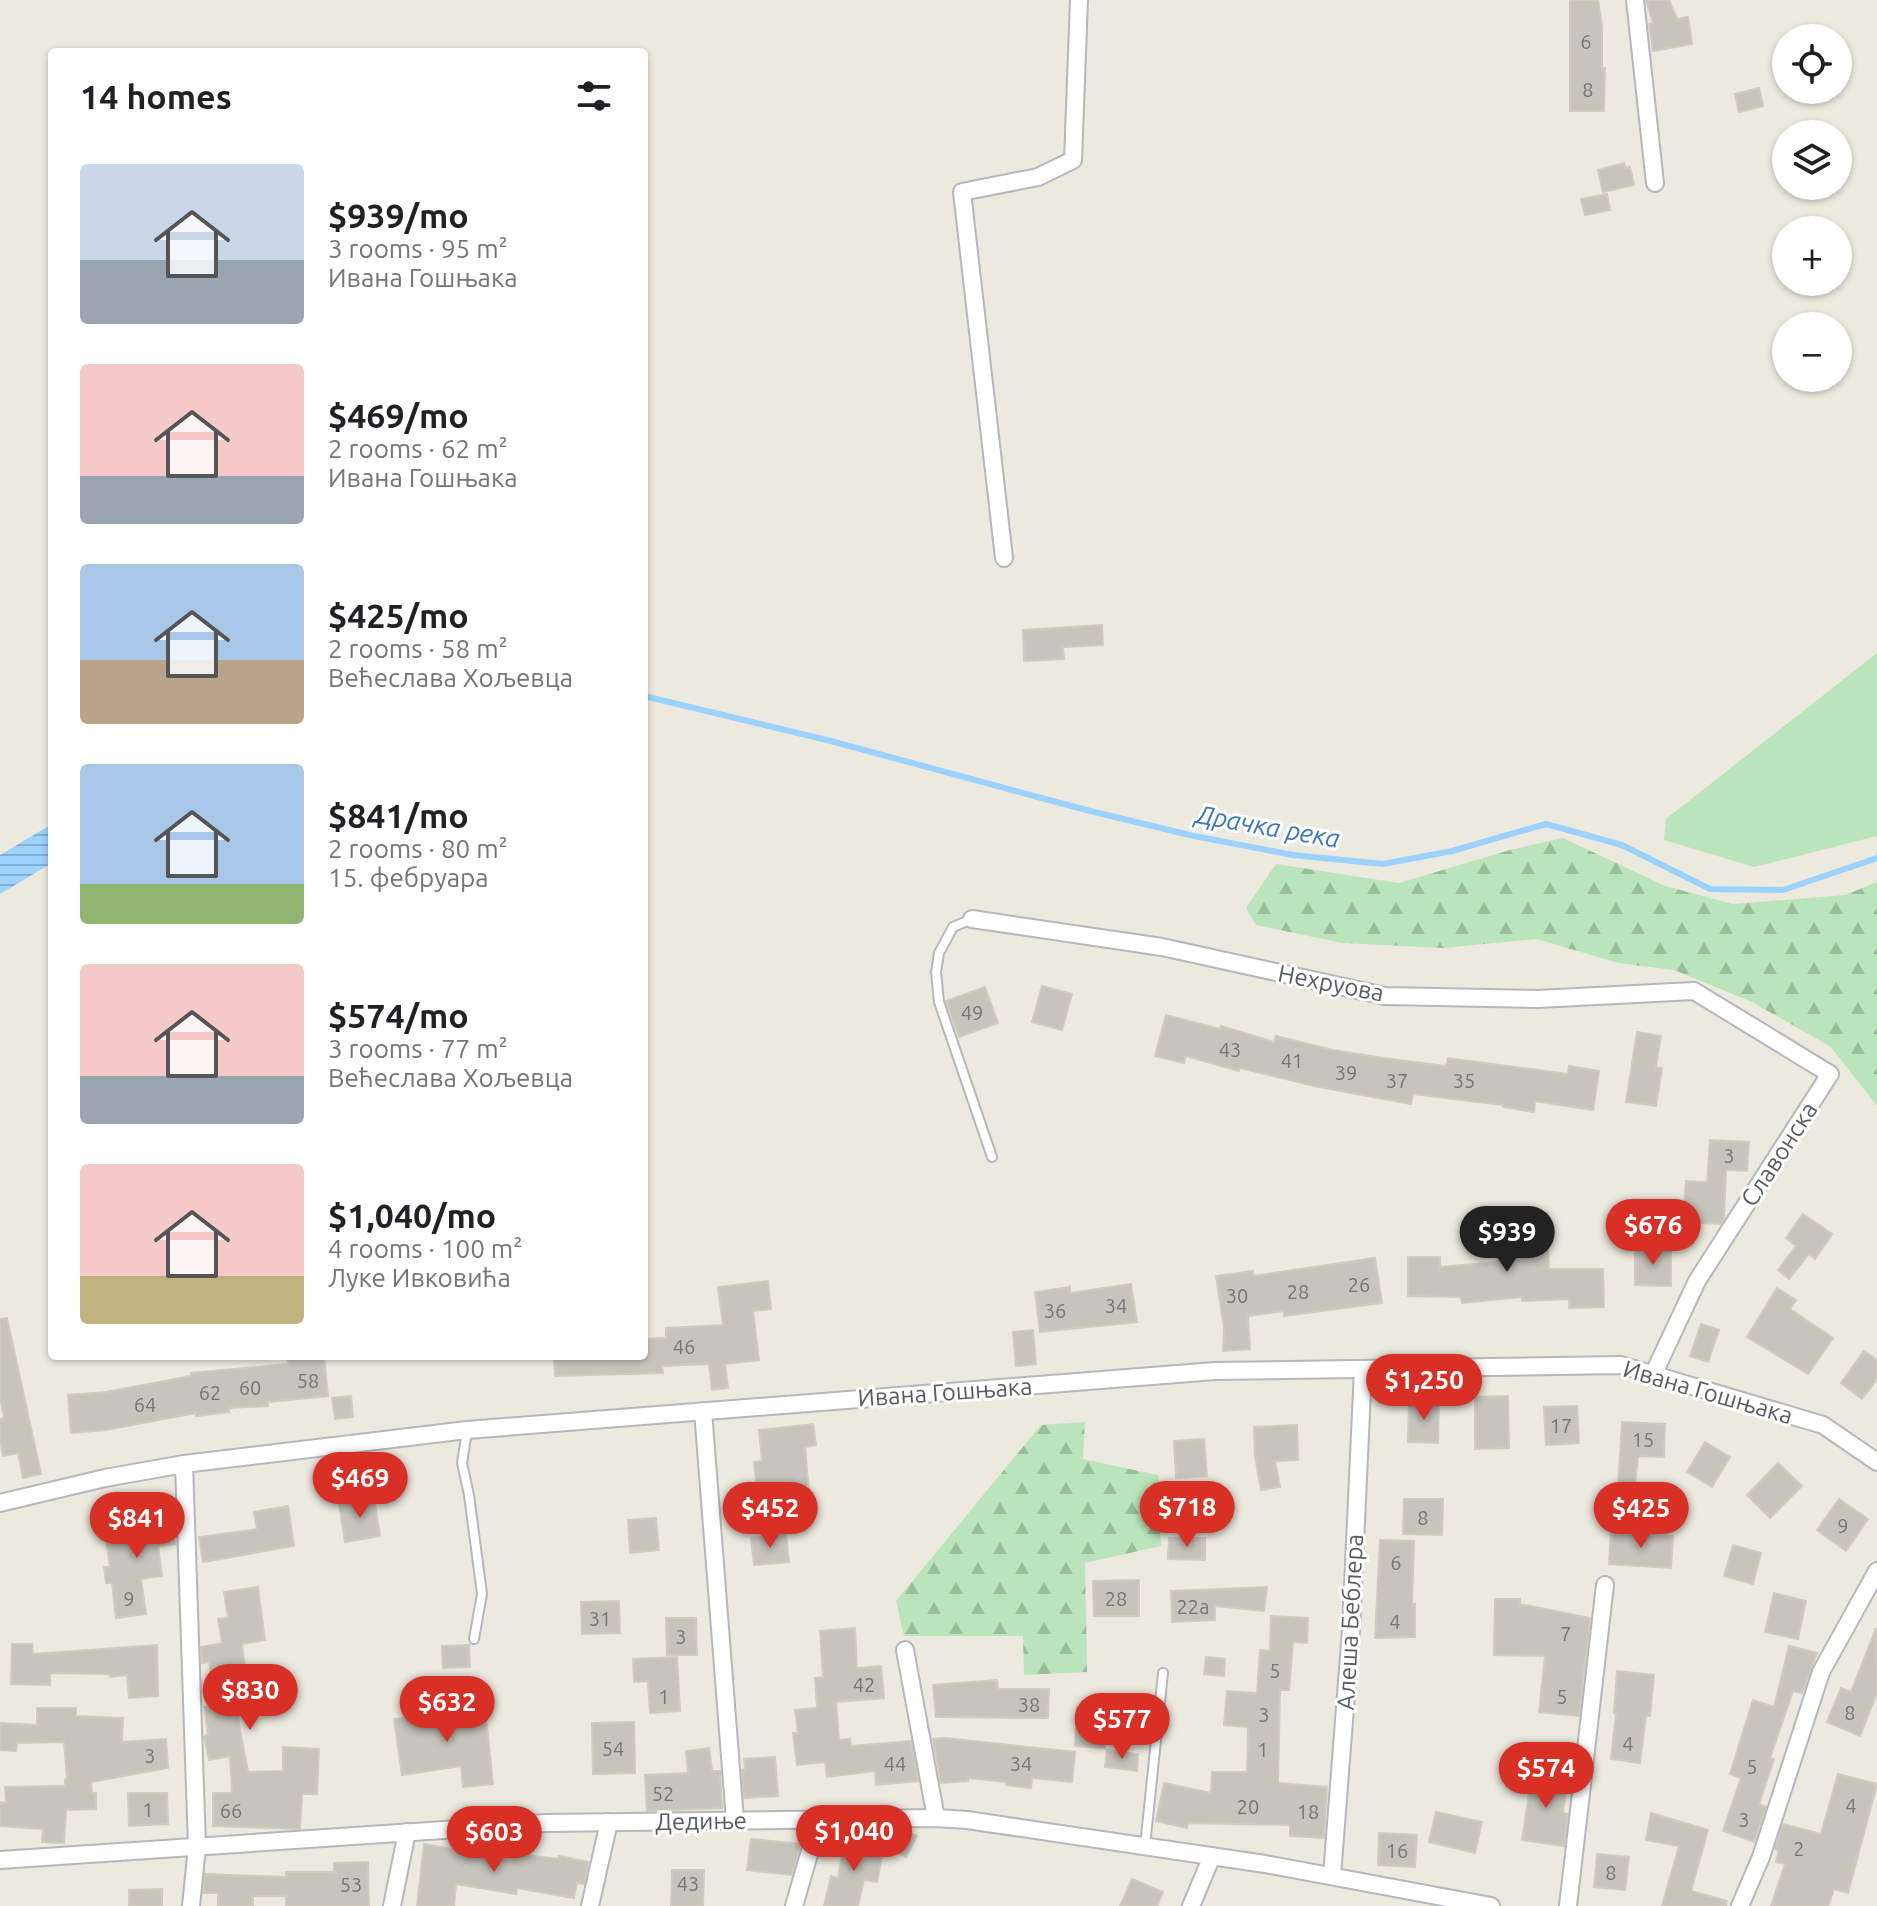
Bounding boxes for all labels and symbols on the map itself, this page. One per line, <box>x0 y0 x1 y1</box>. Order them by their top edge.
house number: 6 <box>1580 30 1592 53</box>
house number: 8 <box>1582 78 1594 101</box>
water label: Драчка река <box>1191 799 1342 853</box>
street label: Нехруова <box>1276 960 1386 1006</box>
house number: 49 <box>961 1001 983 1024</box>
house number: 43 <box>1219 1038 1241 1061</box>
house number: 41 <box>1281 1049 1303 1072</box>
house number: 39 <box>1335 1061 1357 1084</box>
house number: 37 <box>1386 1069 1408 1092</box>
house number: 35 <box>1453 1069 1475 1092</box>
street label: Славонска <box>1735 1097 1823 1211</box>
house number: 3 <box>1723 1144 1735 1167</box>
pin: $676 <box>1606 1199 1700 1267</box>
pin: $939 <box>1460 1206 1554 1274</box>
house number: 26 <box>1348 1273 1370 1296</box>
house number: 28 <box>1287 1280 1309 1303</box>
house number: 30 <box>1226 1284 1248 1307</box>
house number: 34 <box>1105 1294 1127 1317</box>
house number: 36 <box>1044 1299 1066 1322</box>
house number: 46 <box>673 1335 695 1358</box>
pin: $1,250 <box>1359 1354 1489 1422</box>
street label: Ивана Гошњака <box>1620 1355 1796 1429</box>
house number: 58 <box>297 1369 319 1392</box>
street label: Ивана Гошњака <box>857 1372 1033 1412</box>
house number: 60 <box>239 1376 261 1399</box>
house number: 62 <box>199 1381 221 1404</box>
house number: 64 <box>134 1393 156 1416</box>
house number: 17 <box>1550 1414 1572 1437</box>
house number: 15 <box>1632 1428 1654 1451</box>
pin: $469 <box>313 1452 407 1520</box>
pin: $718 <box>1140 1481 1234 1549</box>
pin: $452 <box>723 1482 817 1550</box>
pin: $425 <box>1594 1482 1688 1550</box>
pin: $841 <box>90 1492 184 1560</box>
house number: 8 <box>1417 1506 1429 1529</box>
house number: 9 <box>1837 1514 1849 1537</box>
street label: Алеша Беблера <box>1332 1533 1368 1711</box>
house number: 6 <box>1390 1551 1402 1574</box>
house number: 9 <box>123 1587 135 1610</box>
house number: 28 <box>1105 1587 1127 1610</box>
house number: 22a <box>1177 1595 1209 1618</box>
house number: 31 <box>589 1607 611 1630</box>
house number: 4 <box>1389 1610 1401 1633</box>
house number: 7 <box>1560 1622 1572 1645</box>
house number: 3 <box>675 1625 687 1648</box>
house number: 5 <box>1269 1659 1281 1682</box>
pin: $830 <box>203 1664 297 1732</box>
house number: 42 <box>853 1673 875 1696</box>
pin: $632 <box>400 1676 494 1744</box>
house number: 1 <box>658 1685 670 1708</box>
house number: 5 <box>1556 1685 1568 1708</box>
house number: 38 <box>1018 1693 1040 1716</box>
pin: $577 <box>1075 1693 1169 1761</box>
house number: 8 <box>1844 1701 1856 1724</box>
house number: 3 <box>1258 1703 1270 1726</box>
house number: 4 <box>1622 1732 1634 1755</box>
house number: 54 <box>602 1737 624 1760</box>
house number: 1 <box>1257 1738 1269 1761</box>
pin: $574 <box>1499 1742 1593 1810</box>
house number: 3 <box>144 1744 156 1767</box>
house number: 44 <box>884 1752 906 1775</box>
house number: 34 <box>1010 1752 1032 1775</box>
house number: 5 <box>1746 1755 1758 1778</box>
house number: 52 <box>652 1782 674 1805</box>
house number: 4 <box>1845 1794 1857 1817</box>
house number: 20 <box>1237 1795 1259 1818</box>
house number: 1 <box>142 1798 154 1821</box>
house number: 66 <box>220 1799 242 1822</box>
house number: 18 <box>1297 1800 1319 1823</box>
pin: $1,040 <box>789 1805 919 1873</box>
pin: $603 <box>447 1806 541 1874</box>
street label: Дедиње <box>655 1807 747 1835</box>
house number: 3 <box>1738 1808 1750 1831</box>
house number: 2 <box>1793 1837 1805 1860</box>
house number: 16 <box>1386 1839 1408 1862</box>
house number: 8 <box>1605 1861 1617 1884</box>
house number: 43 <box>677 1872 699 1895</box>
house number: 53 <box>340 1873 362 1896</box>

